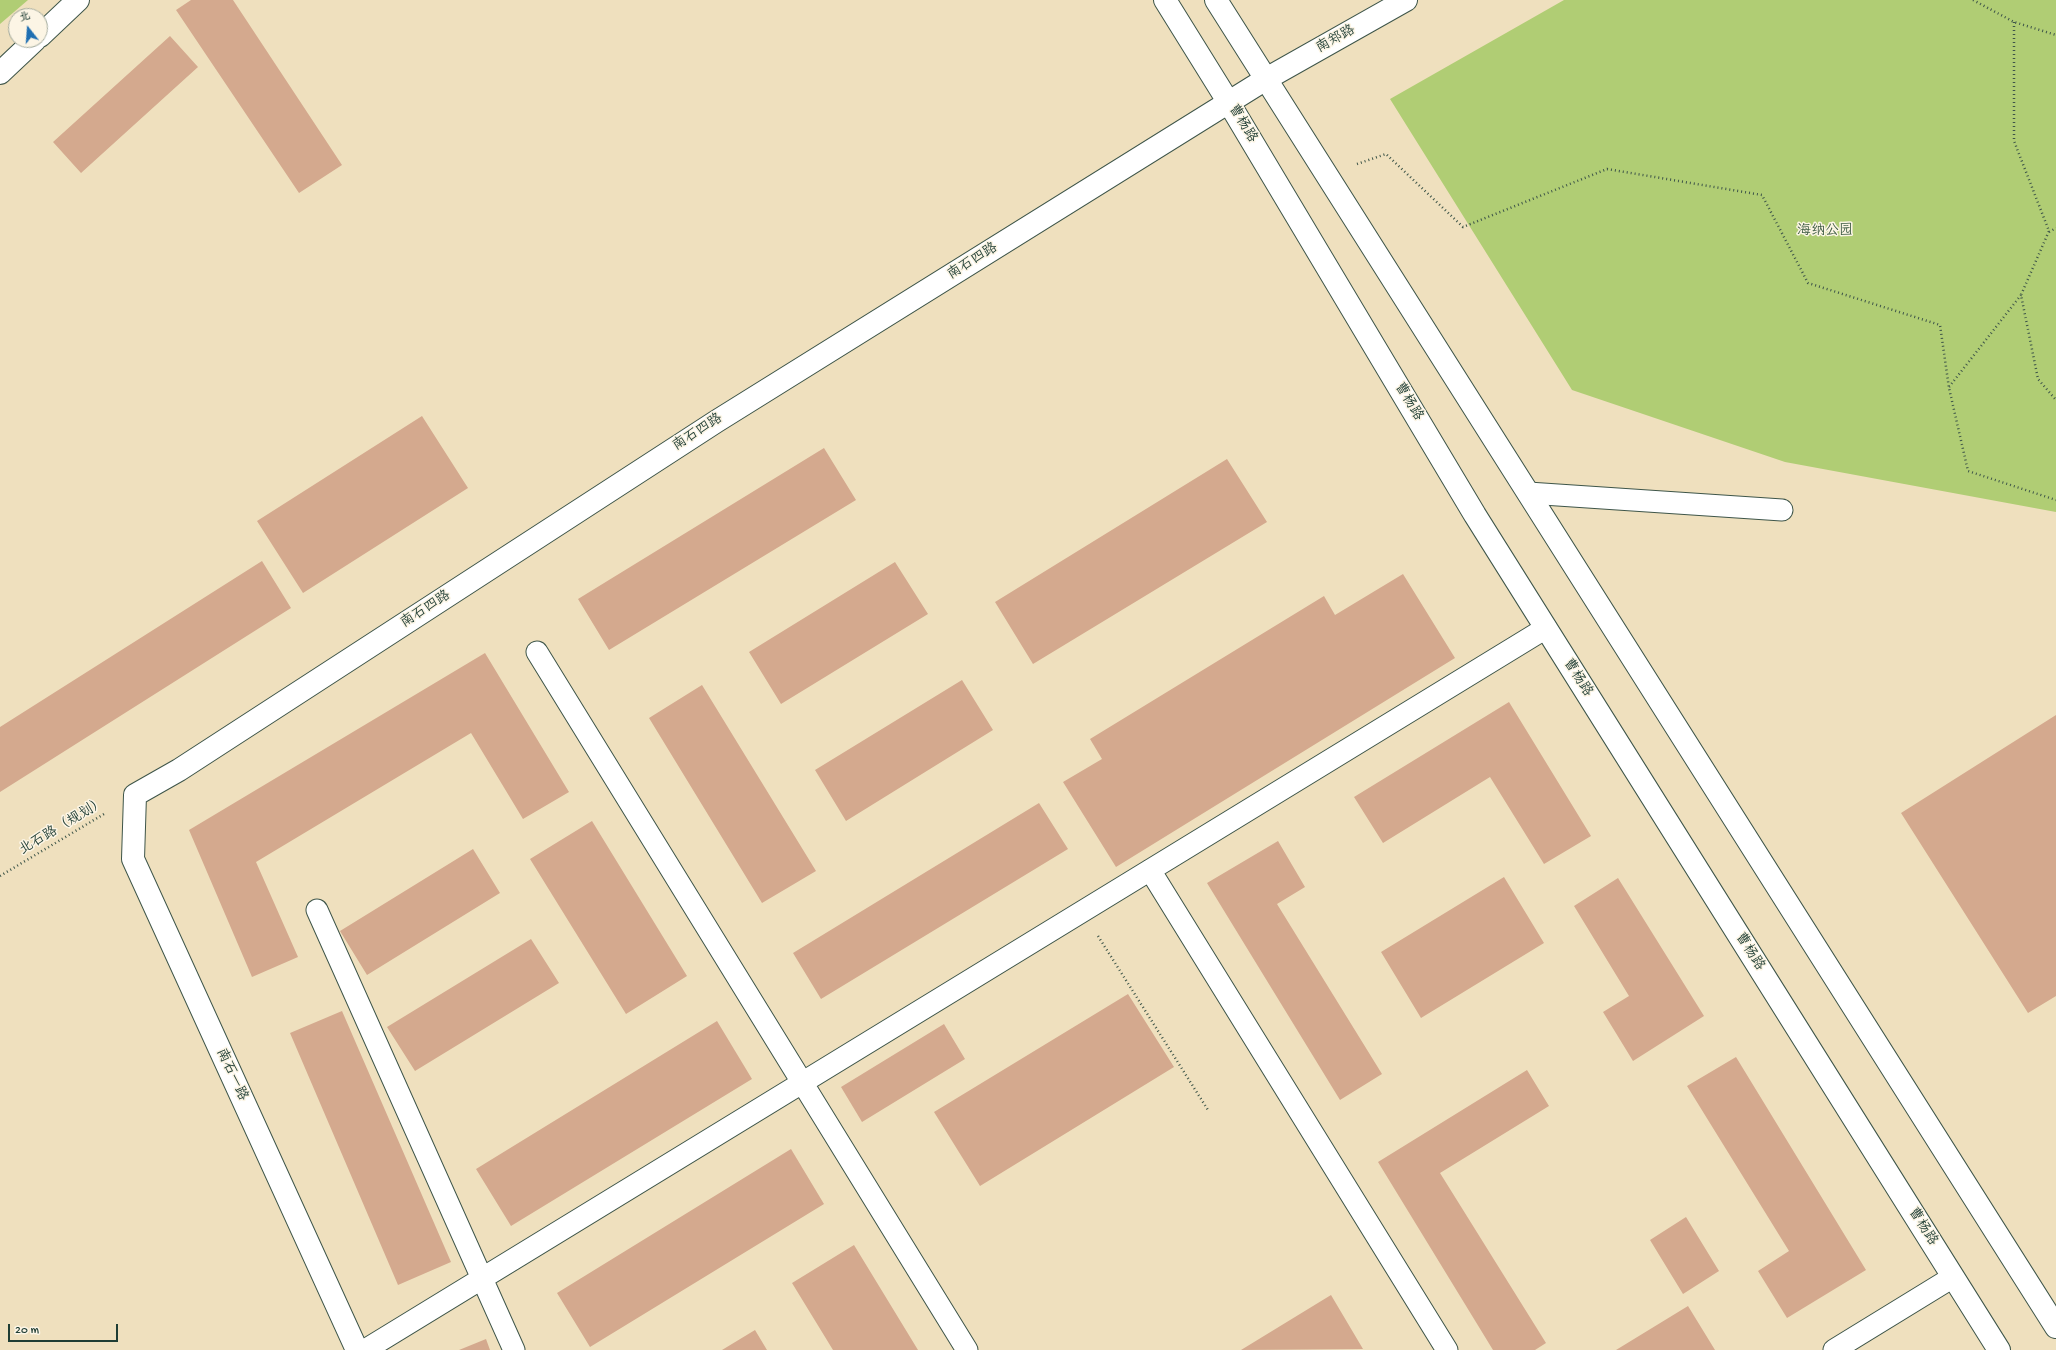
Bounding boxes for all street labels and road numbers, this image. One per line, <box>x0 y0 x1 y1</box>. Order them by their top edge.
street label: 南郑路 <box>1314 22 1358 58</box>
street label: 曹杨路 <box>1224 102 1260 146</box>
street label: 南石四路 <box>945 240 1001 284</box>
street label: 曹杨路 <box>1390 380 1426 424</box>
street label: 南石四路 <box>670 411 726 455</box>
street label: 南石四路 <box>398 588 454 632</box>
street label: 曹杨路 <box>1559 656 1595 700</box>
street label: 北石路（规划） <box>17 795 109 859</box>
street label: 曹杨路 <box>1731 930 1767 974</box>
street label: 南石一路 <box>212 1046 250 1104</box>
street label: 曹杨路 <box>1904 1205 1940 1249</box>

